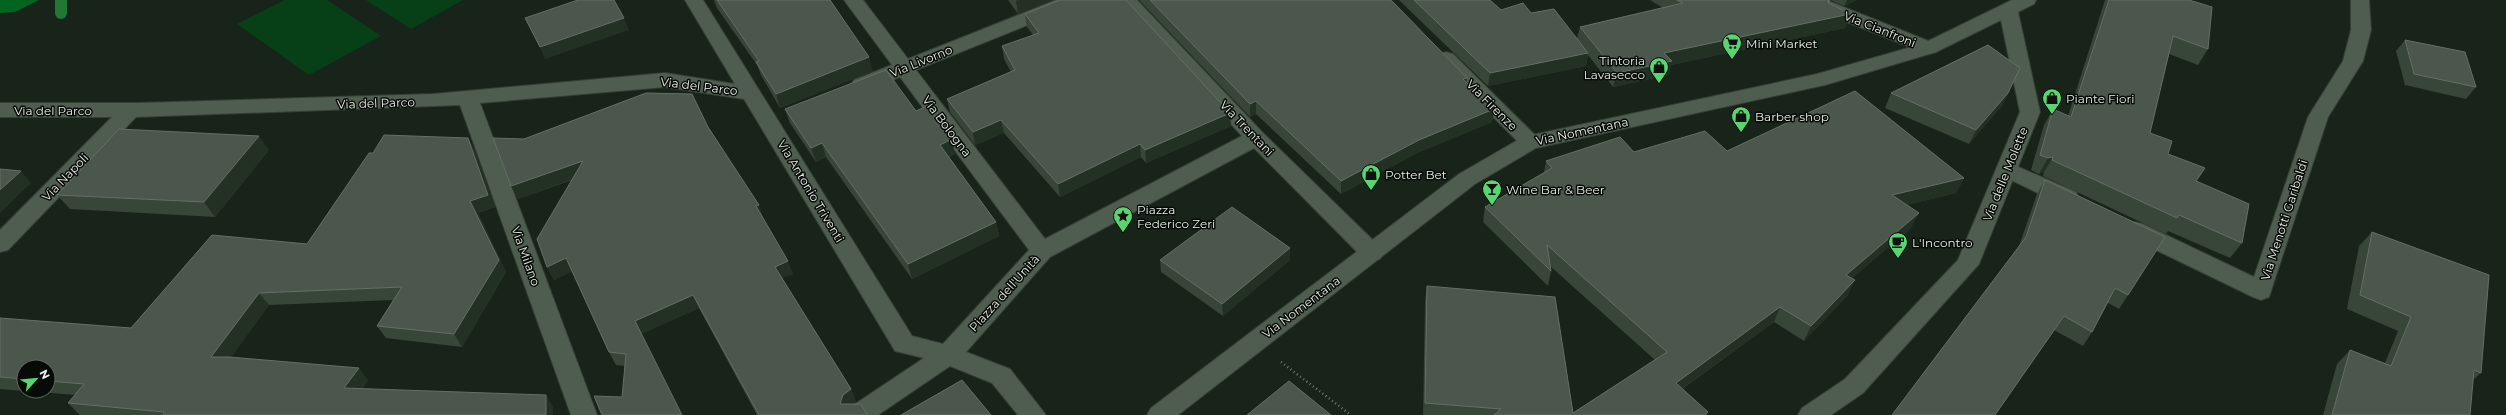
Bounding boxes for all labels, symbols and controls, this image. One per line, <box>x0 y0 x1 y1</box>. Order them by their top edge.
street label: Via Cianfroni <box>1842 8 1918 50</box>
supermarket icon: Mini Market <box>1721 32 1743 60</box>
place label: Mini Market <box>1746 36 1818 51</box>
street label: Via Livorno <box>888 42 954 80</box>
place label: Tintoria Lavasecco <box>1584 53 1645 82</box>
shop icon: Tintoria Lavasecco <box>1648 56 1670 84</box>
street label: Via del Parco <box>660 74 738 98</box>
street label: Via Firenze <box>1463 76 1521 134</box>
shop icon: Piante Fiori <box>2041 87 2063 115</box>
place label: Piante Fiori <box>2066 91 2134 106</box>
street label: Via Bologna <box>919 93 975 159</box>
street label: Via del Parco <box>337 94 415 112</box>
street label: Via Trentani <box>1217 97 1277 159</box>
street label: Via del Parco <box>14 103 92 118</box>
shop icon: Barber shop <box>1730 105 1752 133</box>
place label: Barber shop <box>1755 109 1829 124</box>
street label: Via Nomentana <box>1535 114 1629 148</box>
street label: Via delle Molette <box>1979 125 2031 223</box>
street label: Via Antonio Triventi <box>774 137 848 245</box>
street label: Via Napoli <box>39 150 91 204</box>
street label: Via Menotti Garibaldi <box>2257 158 2311 282</box>
shop icon: Potter Bet <box>1360 163 1382 191</box>
place label: Potter Bet <box>1385 167 1447 182</box>
bar icon: Wine Bar & Beer <box>1481 178 1503 206</box>
place label: Wine Bar & Beer <box>1506 182 1605 197</box>
place label: Piazza Federico Zeri <box>1137 202 1215 231</box>
place icon: Piazza Federico Zeri <box>1112 205 1134 233</box>
street label: Via Milano <box>508 224 544 288</box>
cafe icon: L'Incontro <box>1887 231 1909 259</box>
place label: L'Incontro <box>1912 235 1973 250</box>
street label: Piazza dell'Unità <box>966 252 1042 334</box>
street label: Via Nomentana <box>1259 273 1343 341</box>
north arrow <box>16 359 56 399</box>
text: N <box>37 367 53 382</box>

